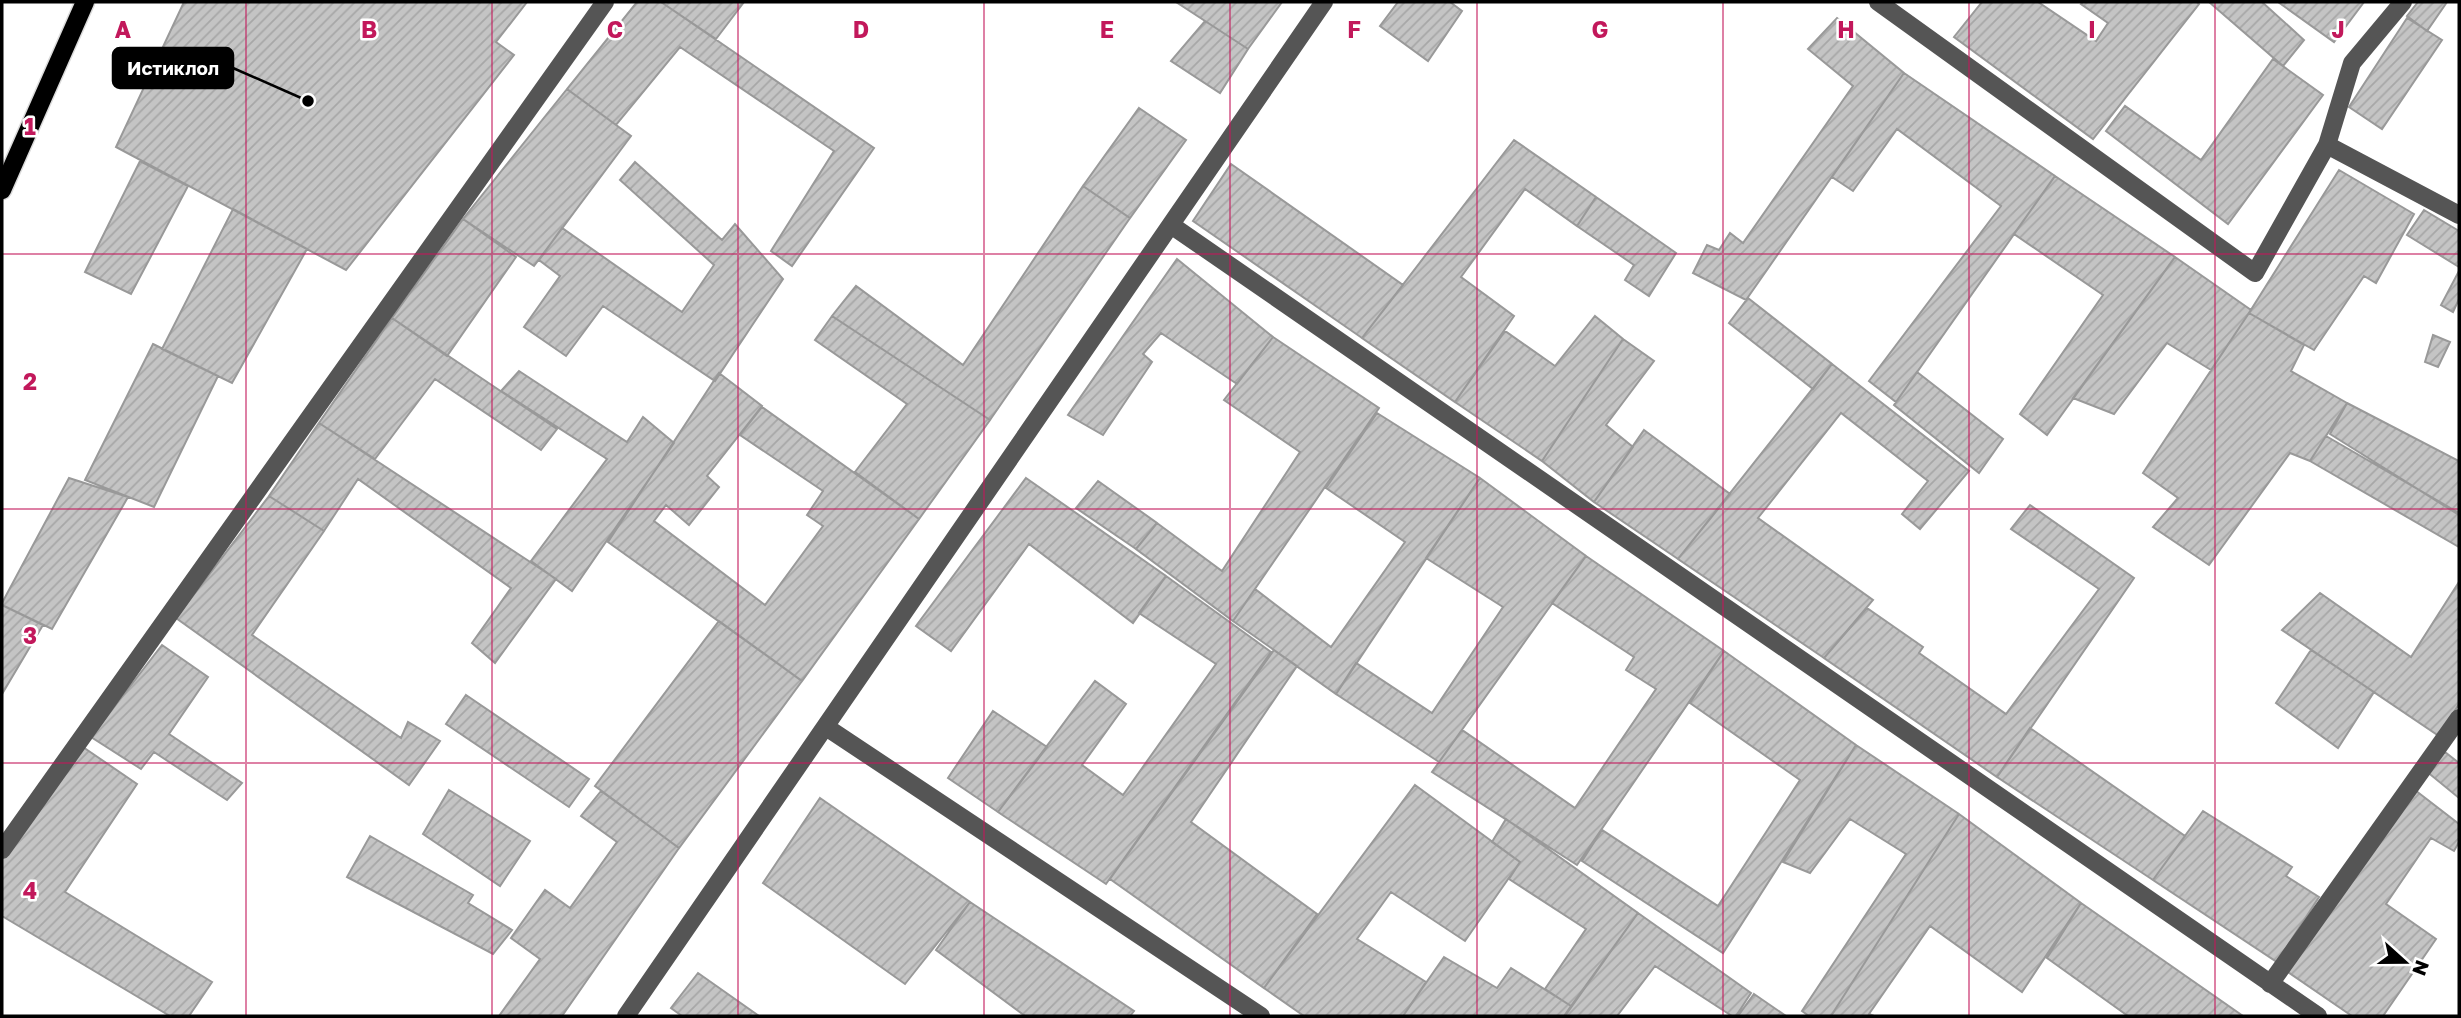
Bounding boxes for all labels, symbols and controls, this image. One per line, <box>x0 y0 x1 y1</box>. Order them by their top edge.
text: A <box>115 15 132 43</box>
text: B <box>361 15 377 43</box>
text: C <box>607 15 623 43</box>
text: D <box>853 15 869 43</box>
text: E <box>1100 15 1114 43</box>
text: F <box>1347 15 1361 43</box>
text: G <box>1592 15 1608 43</box>
text: H <box>1837 15 1855 43</box>
text: I <box>2088 15 2096 43</box>
text: J <box>2331 15 2345 43</box>
callout: Истиклол <box>113 48 233 88</box>
text: Истиклол <box>127 56 219 79</box>
text: 1 <box>24 112 36 140</box>
text: 2 <box>23 367 37 395</box>
text: 3 <box>23 621 37 649</box>
text: 4 <box>23 876 37 904</box>
north arrow <box>2370 927 2440 997</box>
text: N <box>2408 957 2435 979</box>

